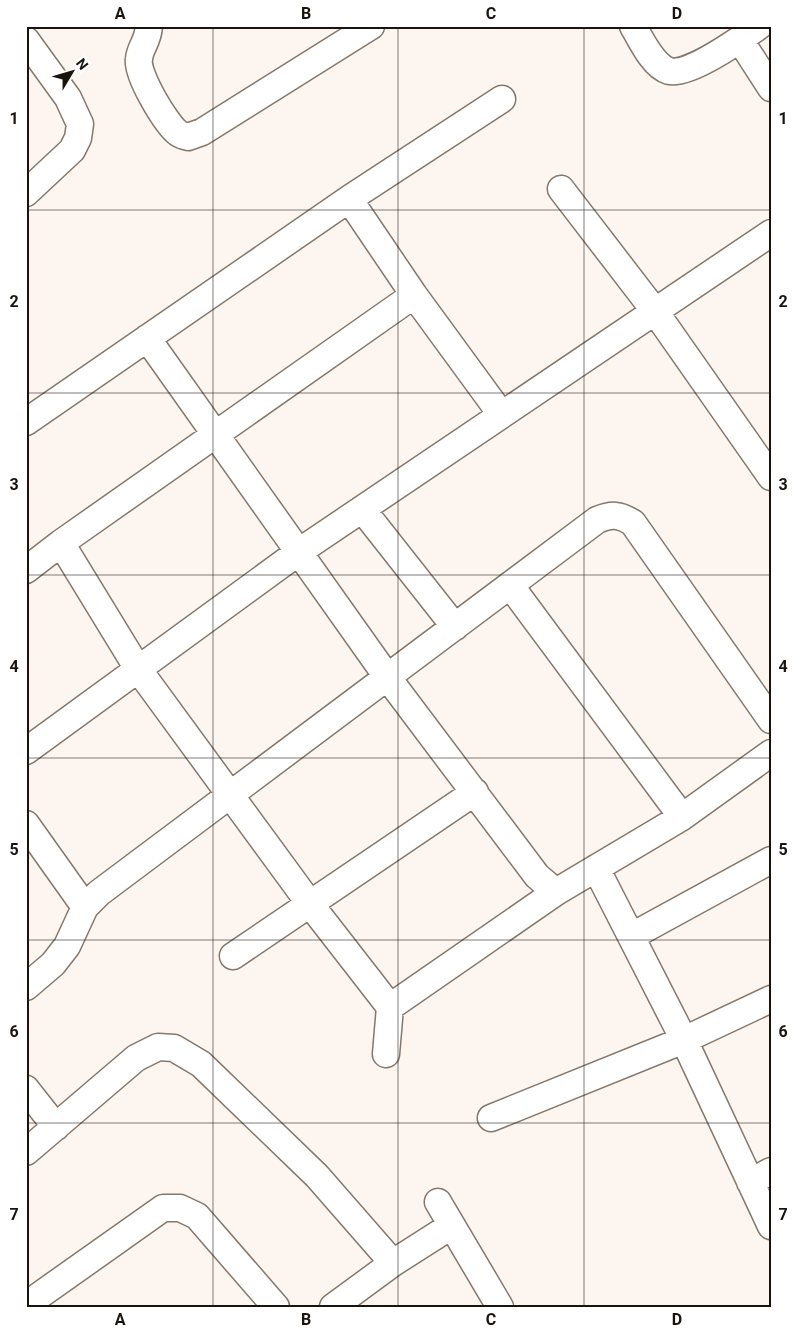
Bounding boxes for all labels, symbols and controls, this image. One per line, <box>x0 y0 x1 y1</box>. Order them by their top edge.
text: A <box>115 4 126 23</box>
text: B <box>301 4 311 23</box>
text: C <box>486 4 496 23</box>
text: D <box>672 4 682 23</box>
north arrow <box>48 48 98 98</box>
text: N <box>73 55 92 73</box>
text: 1 <box>9 109 19 128</box>
text: 1 <box>778 109 788 128</box>
text: 2 <box>9 292 19 311</box>
text: 2 <box>778 292 788 311</box>
text: 3 <box>9 475 19 494</box>
text: 3 <box>778 475 788 494</box>
text: 4 <box>9 657 19 676</box>
text: 4 <box>778 657 788 676</box>
text: 5 <box>9 840 19 859</box>
text: 5 <box>778 840 788 859</box>
text: 6 <box>9 1022 19 1041</box>
text: 6 <box>778 1022 788 1041</box>
text: 7 <box>9 1205 19 1224</box>
text: 7 <box>778 1205 788 1224</box>
text: A <box>115 1310 126 1329</box>
text: B <box>301 1310 311 1329</box>
text: C <box>486 1310 496 1329</box>
text: D <box>672 1310 682 1329</box>

